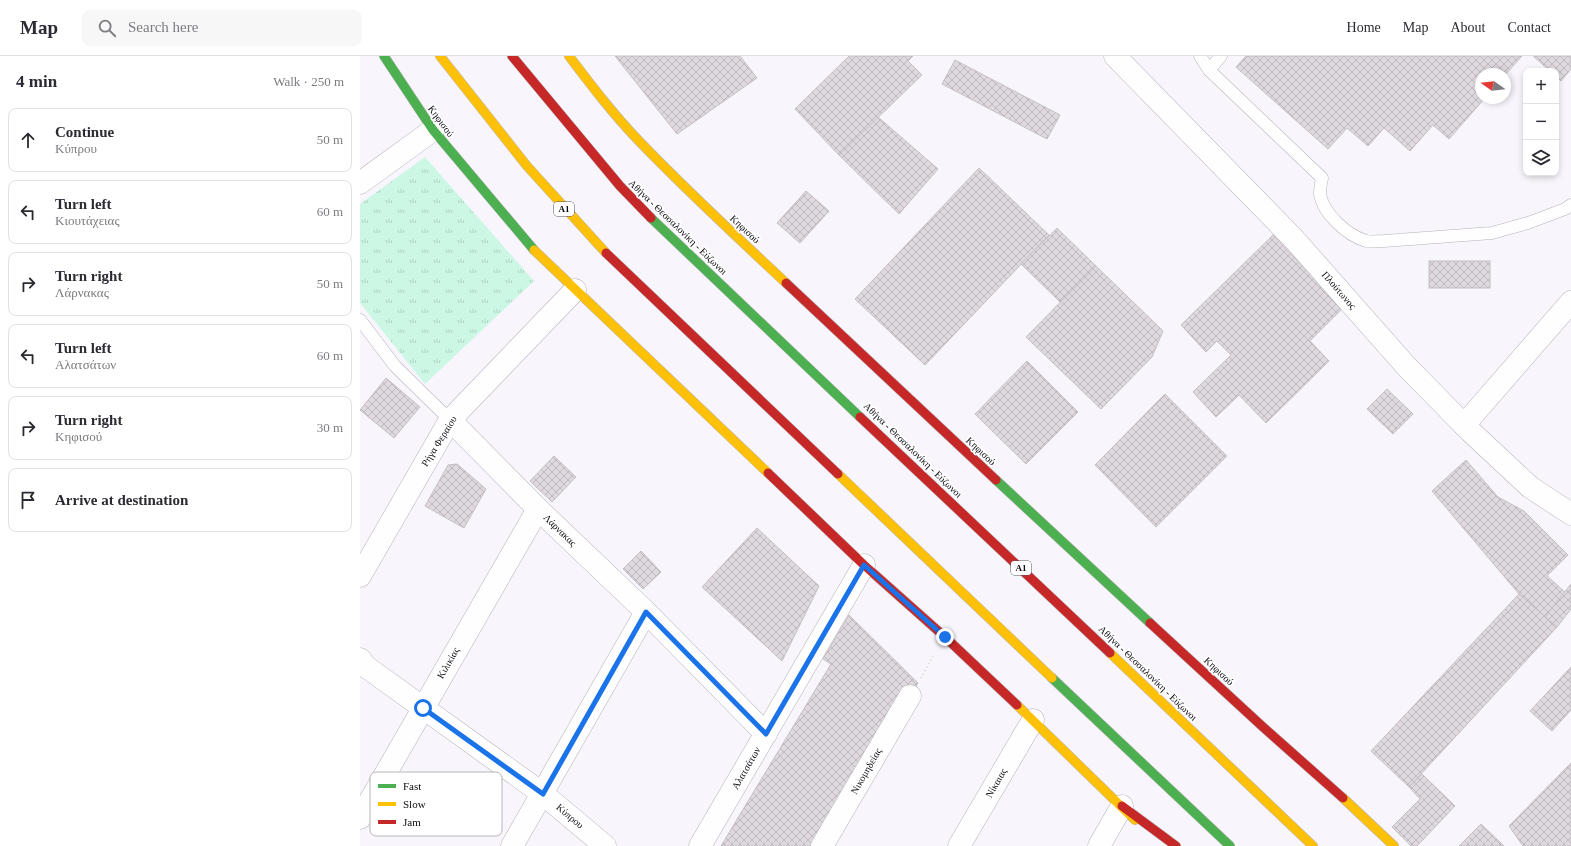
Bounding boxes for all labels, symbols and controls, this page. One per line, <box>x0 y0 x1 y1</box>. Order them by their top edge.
search box <box>82 10 362 46</box>
text: Map <box>20 17 58 38</box>
icon: search <box>96 17 118 39</box>
text: Search here <box>128 19 198 35</box>
text: Home <box>1347 20 1381 35</box>
text: Map <box>1403 20 1428 35</box>
text: About <box>1450 20 1485 35</box>
text: Contact <box>1507 20 1551 35</box>
north arrow <box>1475 68 1511 104</box>
map controls <box>1523 68 1559 176</box>
button: + <box>1523 68 1559 104</box>
text: 4 min <box>16 72 57 91</box>
text: Walk · 250 m <box>273 74 344 89</box>
street label: Κηφισού <box>426 103 456 139</box>
button: − <box>1523 104 1559 140</box>
text: Continue <box>55 124 114 140</box>
icon: ahead <box>17 129 39 151</box>
text: 50 m <box>317 132 343 147</box>
button: layers <box>1523 140 1559 176</box>
text: Κύπρου <box>55 141 97 156</box>
street label: Αθήνα - Θεσσαλονίκη - Εύζωνοι <box>626 177 730 278</box>
text: Turn left <box>55 196 112 212</box>
icon: left <box>17 201 39 223</box>
road number: Α1 <box>554 202 574 216</box>
text: 60 m <box>317 204 343 219</box>
text: Κιουτάχειας <box>55 213 120 228</box>
street label: Κηφισού <box>728 213 762 245</box>
text: Turn right <box>55 268 122 284</box>
street label: Πλούτωνος <box>1320 269 1358 311</box>
icon: right <box>17 273 39 295</box>
text: 50 m <box>317 276 343 291</box>
text: Λάρνακας <box>55 285 109 300</box>
text: Turn left <box>55 340 112 356</box>
icon: left <box>17 345 39 367</box>
text: 60 m <box>317 348 343 363</box>
text: Αλατσάτων <box>55 357 116 372</box>
street label: Αθήνα - Θεσσαλονίκη - Εύζωνοι <box>861 400 965 501</box>
text: Turn right <box>55 412 122 428</box>
street label: Ρήγα Φεραίου <box>419 414 459 468</box>
icon: right <box>17 417 39 439</box>
text: 30 m <box>317 420 343 435</box>
text: Κηφισού <box>55 429 102 444</box>
street label: Κηφισού <box>964 435 998 467</box>
icon: arrive <box>17 489 39 511</box>
text: Arrive at destination <box>55 492 188 508</box>
street label: Λάρνακας <box>541 512 579 548</box>
road number: Α1 <box>1011 561 1031 575</box>
street label: Αθήνα - Θεσσαλονίκη - Εύζωνοι <box>1096 623 1200 724</box>
route end <box>936 628 954 646</box>
street label: Κιλικίας <box>435 645 461 681</box>
street label: Κηφισού <box>1202 655 1236 687</box>
route start <box>414 699 432 717</box>
street label: Αλατσάτων <box>729 744 763 791</box>
street label: Νικομηδείας <box>848 746 884 796</box>
street label: Νίκαιας <box>983 766 1009 800</box>
legend <box>370 772 502 836</box>
text: Fast <box>403 780 421 792</box>
text: Slow <box>403 798 426 810</box>
street label: Κύπρου <box>554 801 586 831</box>
text: Jam <box>403 816 421 828</box>

